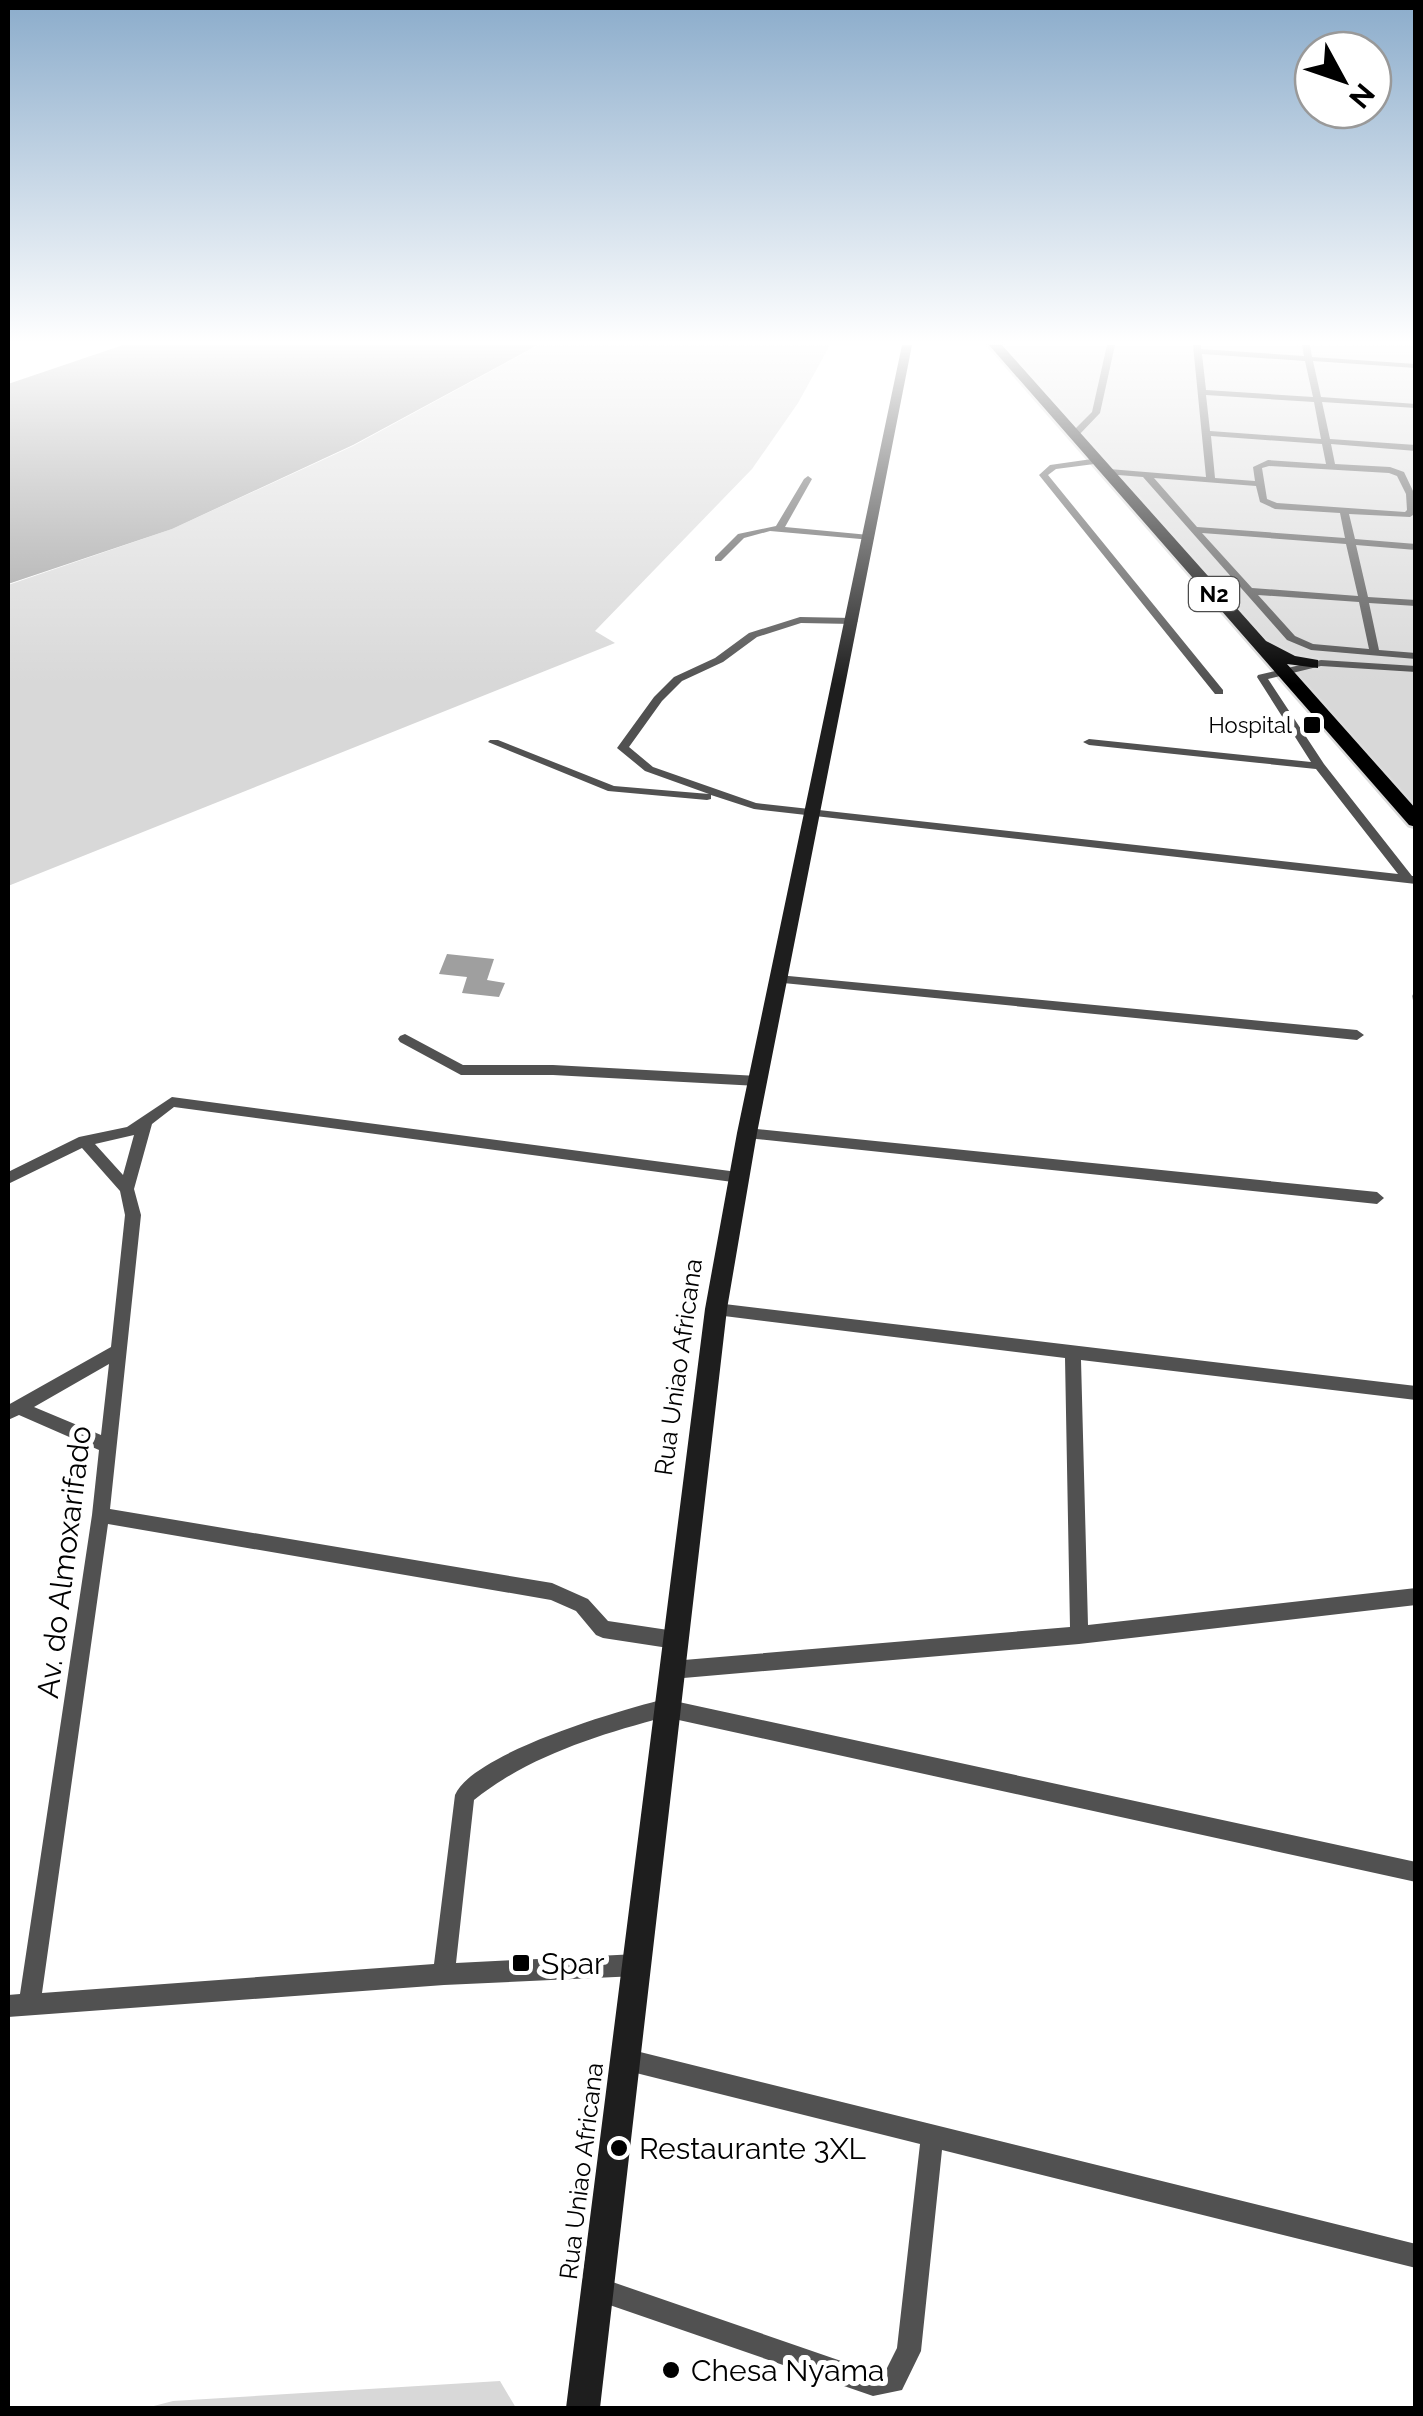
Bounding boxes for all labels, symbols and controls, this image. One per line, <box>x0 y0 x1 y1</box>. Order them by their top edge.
north arrow <box>1293 30 1393 130</box>
text: N <box>1342 77 1381 115</box>
road number: N2 <box>1189 577 1239 611</box>
place label: Hospital <box>1209 712 1292 738</box>
marker: Hospital <box>1301 714 1323 736</box>
street label: Rua Uniao Africana <box>648 1257 708 1477</box>
street label: Av. do Almoxarifado <box>30 1424 98 1700</box>
place label: Spar <box>541 1946 605 1981</box>
marker: Spar <box>510 1952 532 1974</box>
street label: Rua Uniao Africana <box>553 2061 609 2281</box>
place label: Restaurante 3XL <box>639 2131 867 2166</box>
marker: Restaurante 3XL <box>608 2137 630 2159</box>
place label: Chesa Nyama <box>691 2353 884 2388</box>
marker: Chesa Nyama <box>660 2359 682 2381</box>

